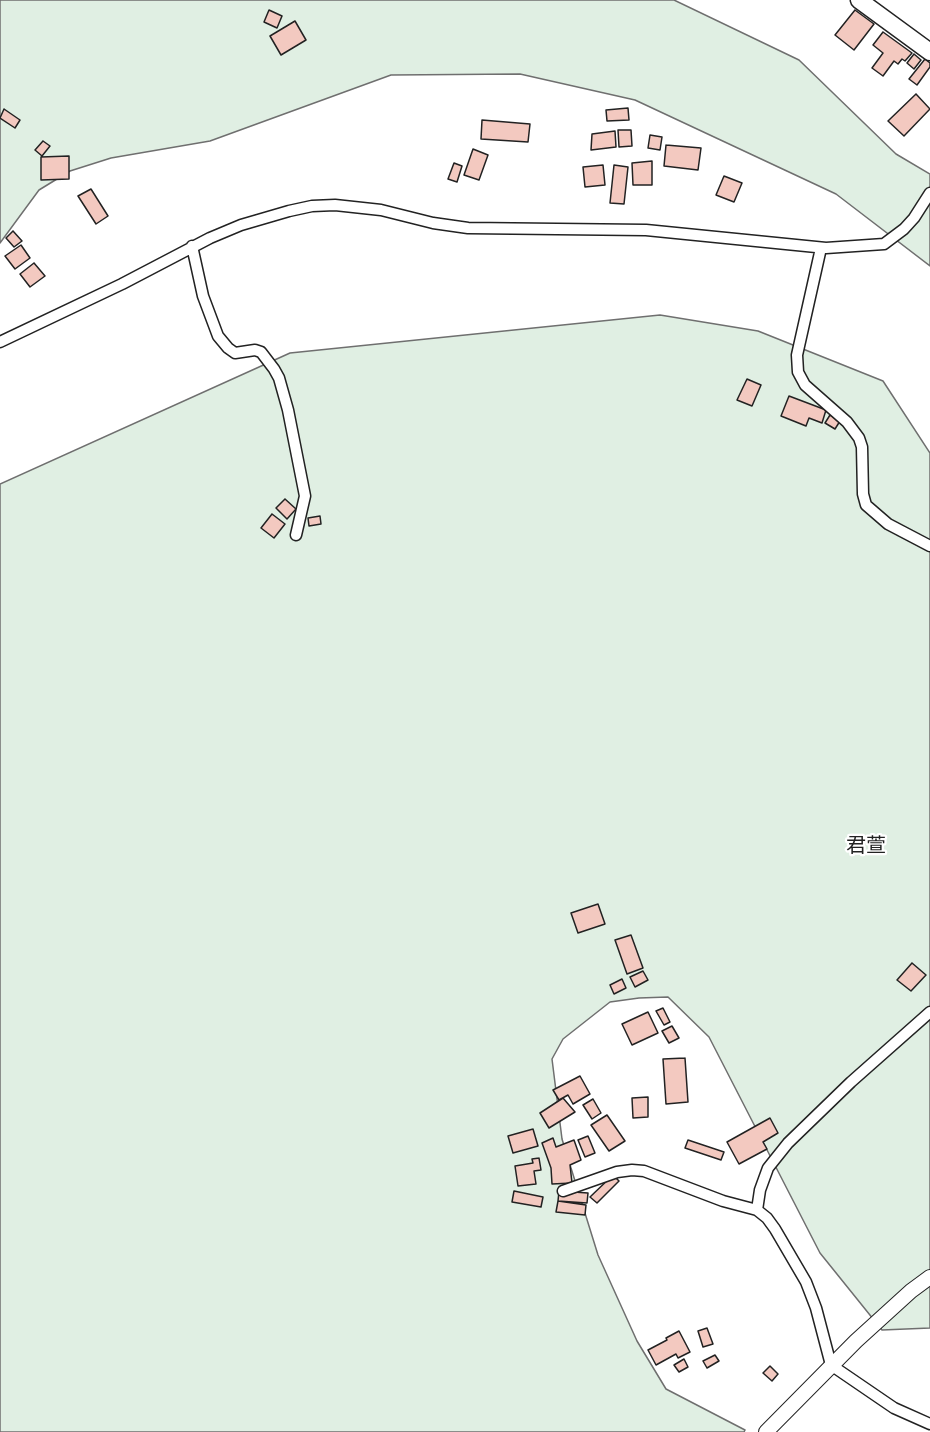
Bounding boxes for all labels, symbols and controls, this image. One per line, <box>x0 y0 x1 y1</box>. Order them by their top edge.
district label: 君萱 <box>846 834 886 858</box>

